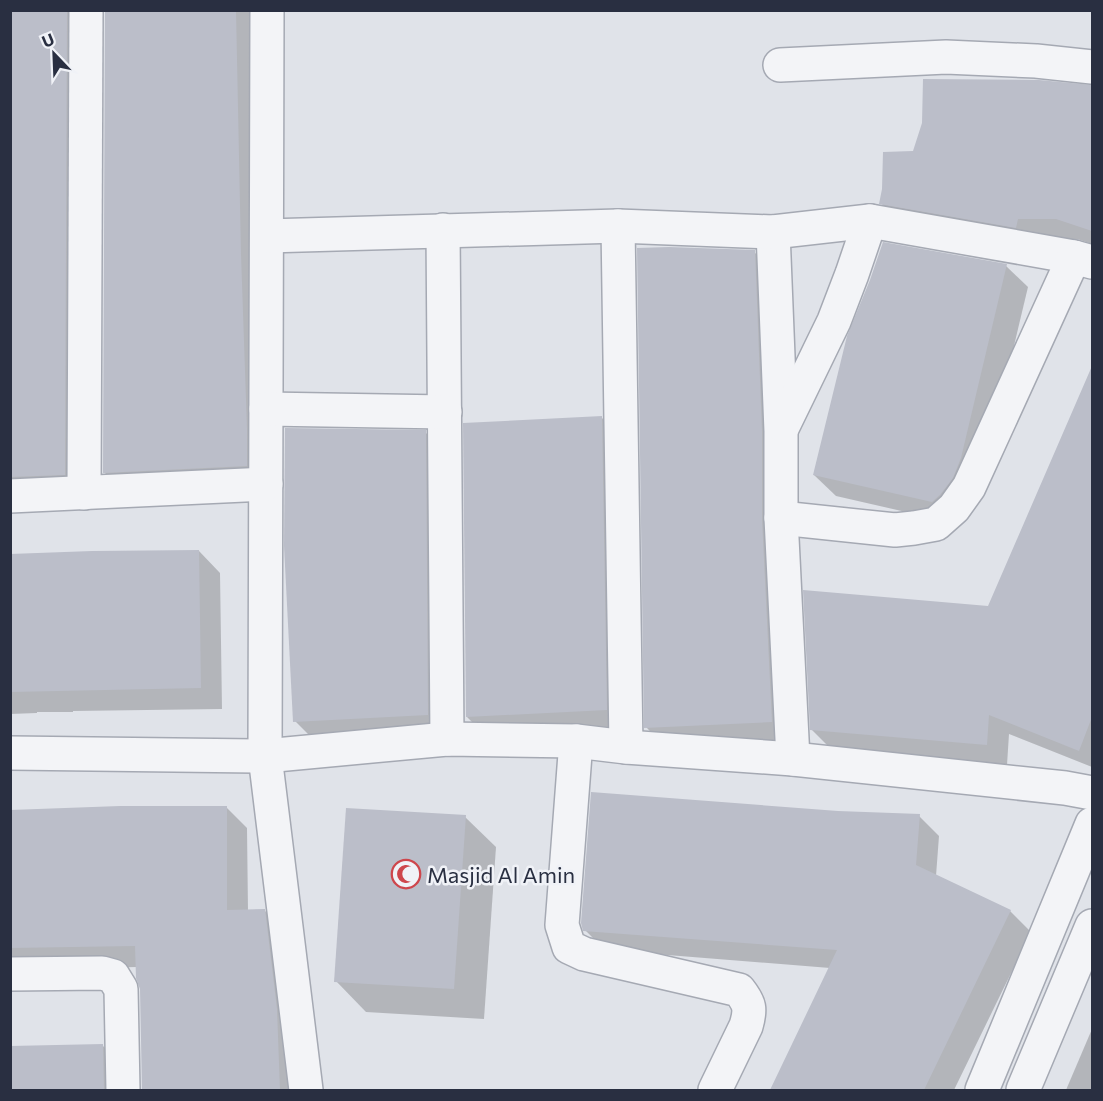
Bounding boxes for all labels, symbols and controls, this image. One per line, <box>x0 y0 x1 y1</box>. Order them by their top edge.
north arrow <box>24 24 84 84</box>
text: U <box>39 29 57 51</box>
mosque icon: Masjid Al Amin <box>390 858 422 890</box>
place label: Masjid Al Amin <box>427 861 575 888</box>

